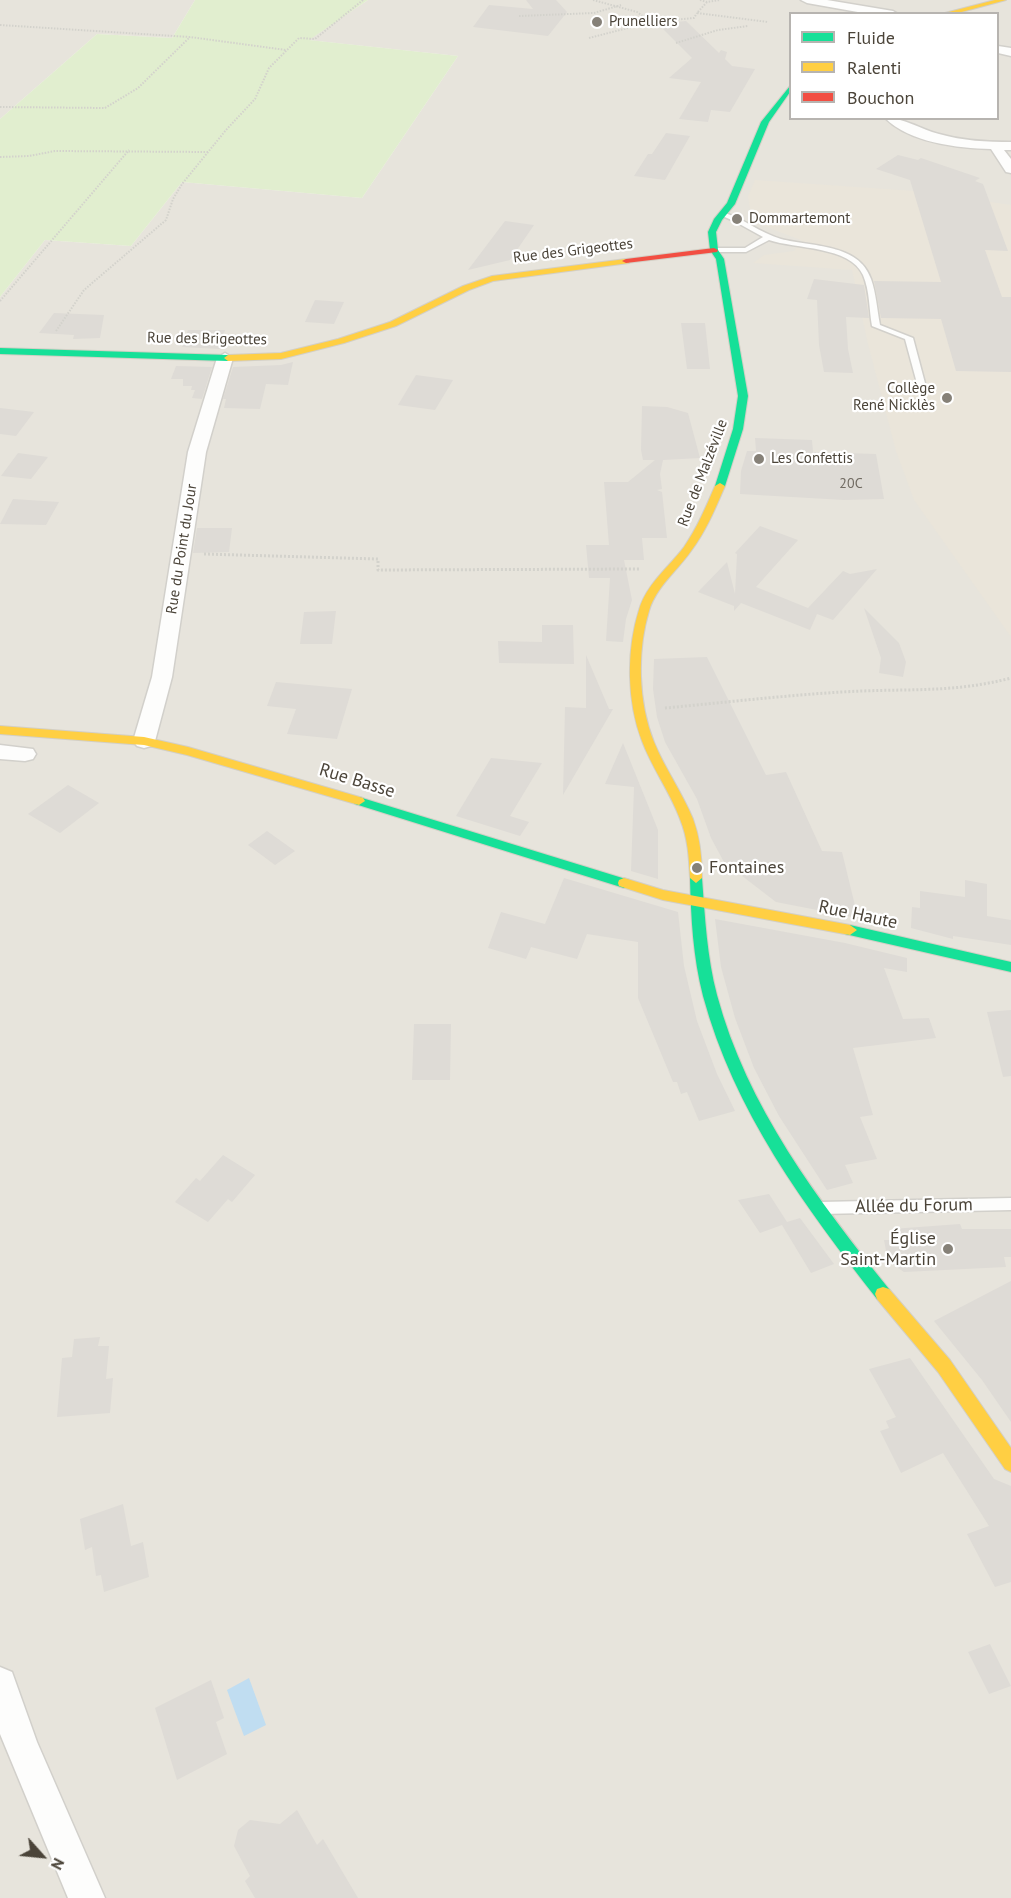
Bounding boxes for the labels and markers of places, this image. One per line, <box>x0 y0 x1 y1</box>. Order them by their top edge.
place label: Prunelliers <box>609 13 678 31</box>
marker: Prunelliers <box>590 15 604 29</box>
place label: Dommartemont <box>749 210 850 228</box>
marker: Dommartemont <box>730 212 744 226</box>
place label: Collège René Nicklès <box>853 380 935 415</box>
marker: Collège René Nicklès <box>940 391 954 405</box>
place label: Les Confettis <box>771 450 853 468</box>
marker: Les Confettis <box>752 452 766 466</box>
place label: Fontaines <box>709 857 784 879</box>
marker: Fontaines <box>690 861 704 875</box>
place label: Église Saint-Martin <box>840 1228 936 1270</box>
marker: Église Saint-Martin <box>941 1242 955 1256</box>

